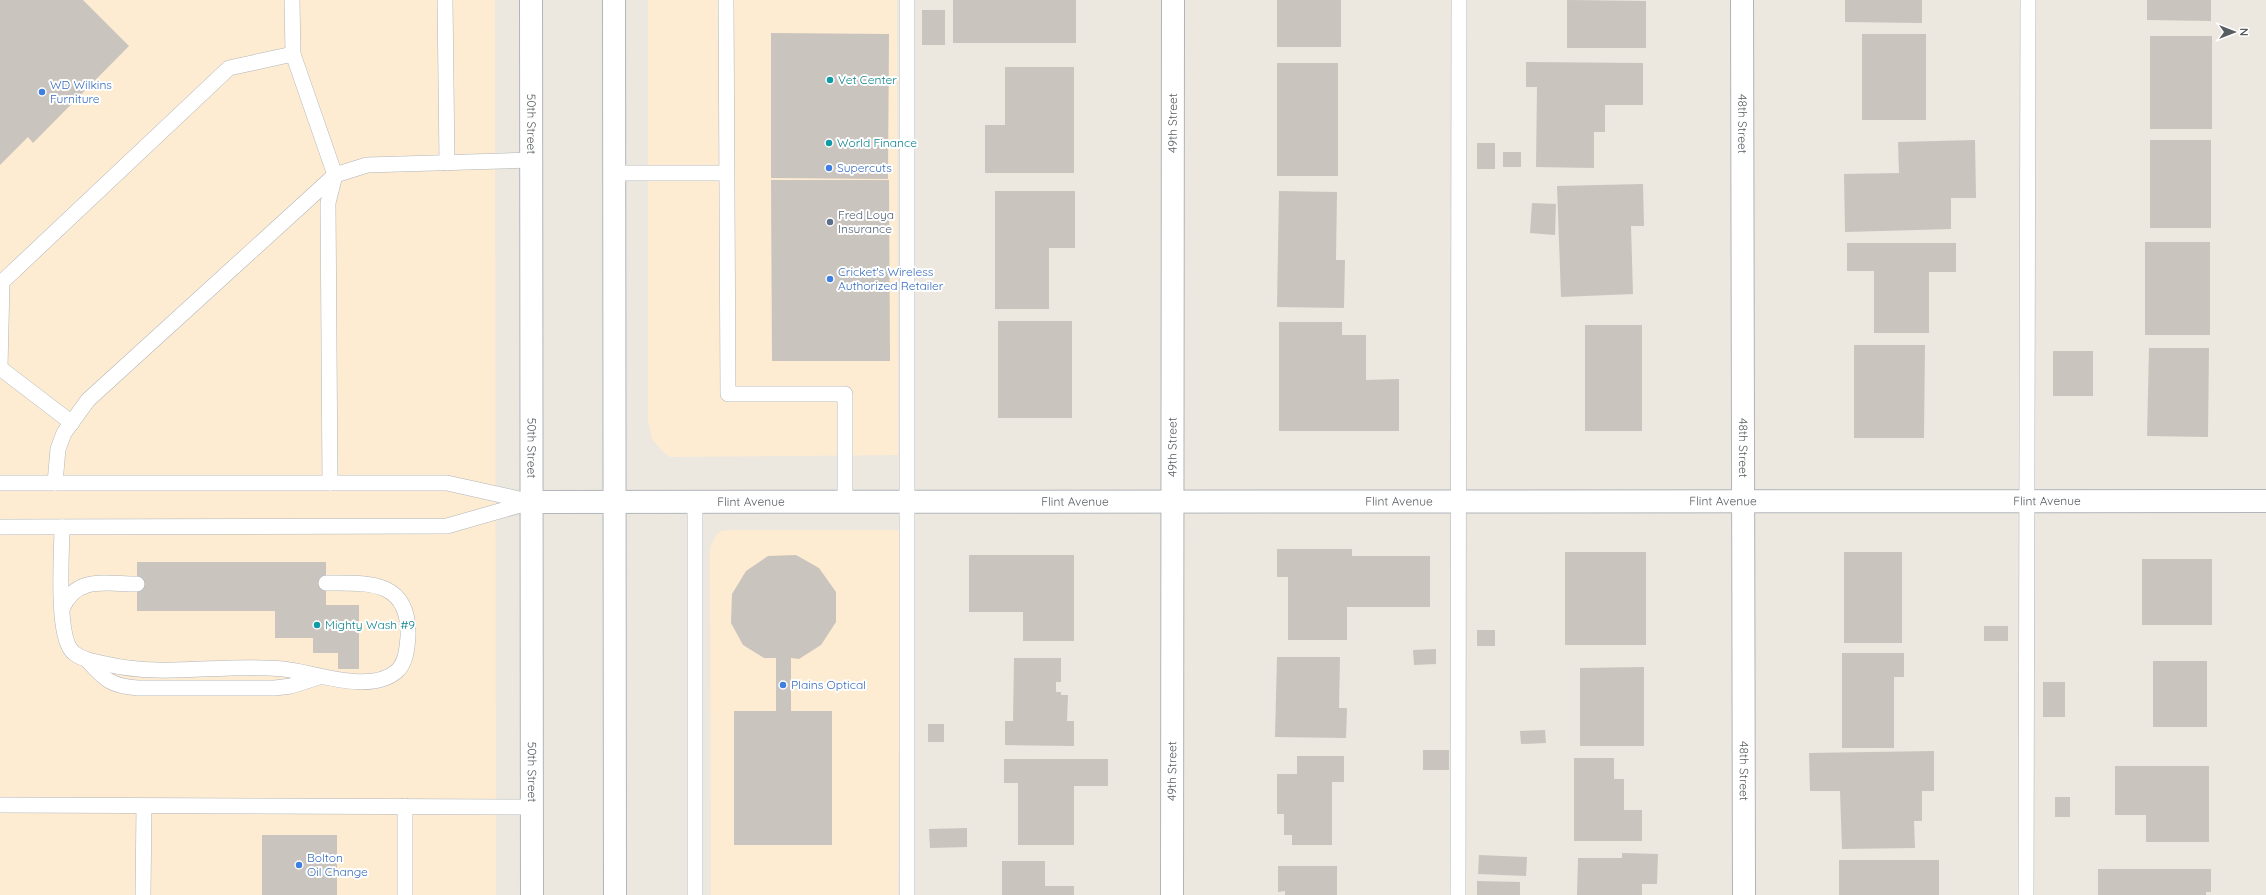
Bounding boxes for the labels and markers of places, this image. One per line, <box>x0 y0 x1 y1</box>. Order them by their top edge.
place label: Vet Center <box>838 72 897 87</box>
marker: Vet Center <box>825 75 835 85</box>
place label: WD Wilkins Furniture <box>50 77 112 106</box>
marker: WD Wilkins Furniture <box>37 87 47 97</box>
place label: World Finance <box>837 135 917 150</box>
marker: World Finance <box>824 138 834 148</box>
place label: Supercuts <box>837 160 892 175</box>
marker: Supercuts <box>824 163 834 173</box>
place label: Fred Loya Insurance <box>838 207 894 236</box>
marker: Fred Loya Insurance <box>825 217 835 227</box>
place label: Cricket's Wireless Authorized Retailer <box>838 264 944 293</box>
marker: Cricket's Wireless Authorized Retailer <box>825 274 835 284</box>
place label: Mighty Wash #9 <box>325 617 415 632</box>
marker: Mighty Wash #9 <box>312 620 322 630</box>
place label: Plains Optical <box>791 677 866 692</box>
marker: Plains Optical <box>778 680 788 690</box>
place label: Bolton Oil Change <box>307 850 368 879</box>
marker: Bolton Oil Change <box>294 860 304 870</box>

